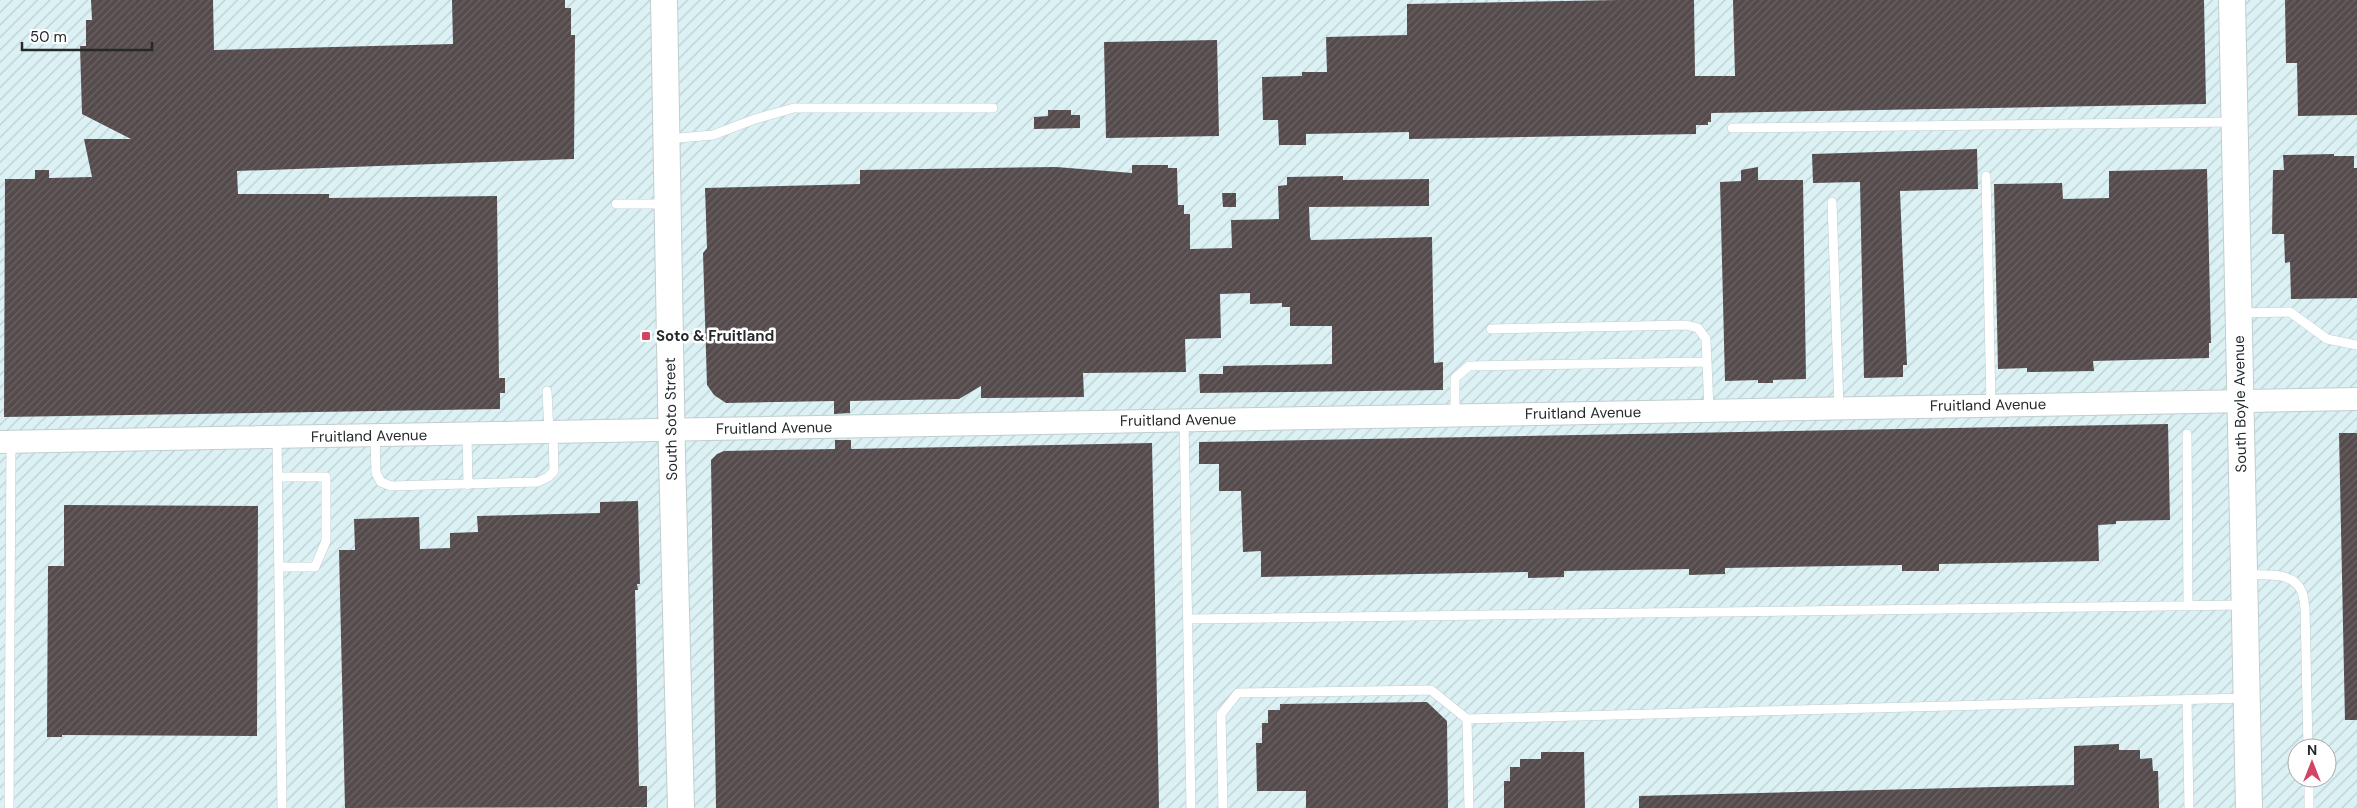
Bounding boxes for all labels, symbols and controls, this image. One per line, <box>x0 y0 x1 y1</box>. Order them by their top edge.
scale bar <box>22 20 152 52</box>
text: 50 m <box>30 27 67 47</box>
place label: Soto & Fruitland <box>656 326 774 346</box>
marker: Soto & Fruitland <box>640 330 652 342</box>
street label: South Boyle Avenue <box>2229 335 2251 473</box>
street label: South Soto Street <box>660 357 682 481</box>
street label: Fruitland Avenue <box>1930 394 2046 416</box>
street label: Fruitland Avenue <box>1525 402 1641 424</box>
street label: Fruitland Avenue <box>1120 409 1236 431</box>
street label: Fruitland Avenue <box>716 417 832 439</box>
street label: Fruitland Avenue <box>311 425 427 447</box>
north arrow <box>2287 738 2337 788</box>
text: N <box>2307 741 2317 759</box>

